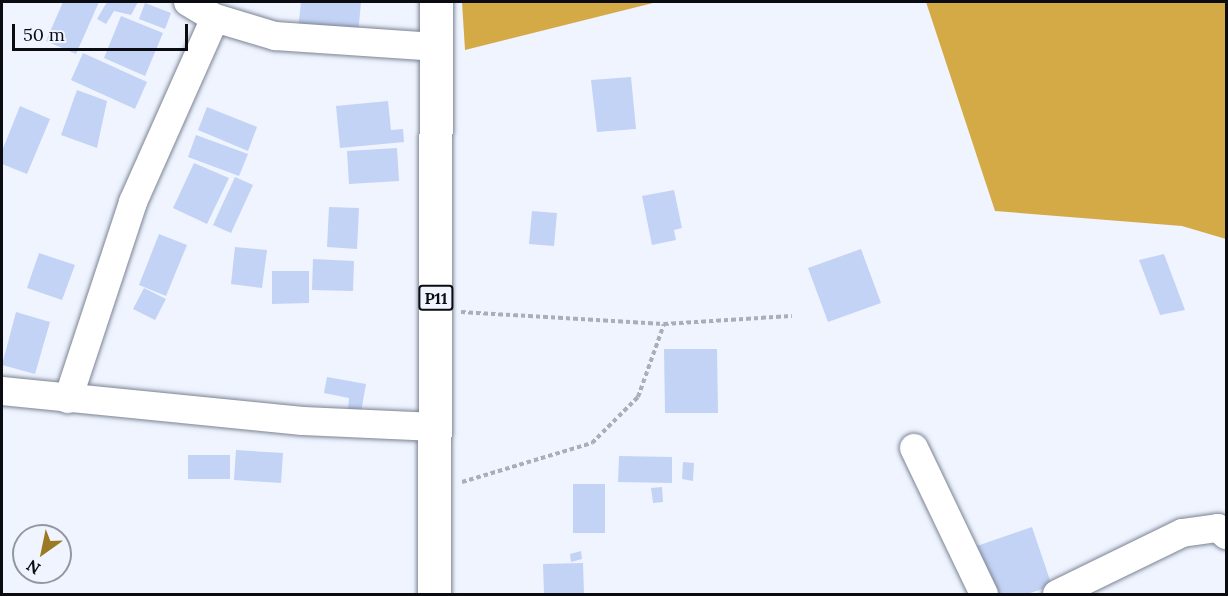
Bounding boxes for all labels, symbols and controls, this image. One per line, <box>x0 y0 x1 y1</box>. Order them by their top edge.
scale bar <box>15 12 190 50</box>
text: 50 m <box>23 23 65 46</box>
road number: P11 <box>418 285 454 311</box>
north arrow <box>12 524 72 584</box>
text: N <box>23 556 44 579</box>

